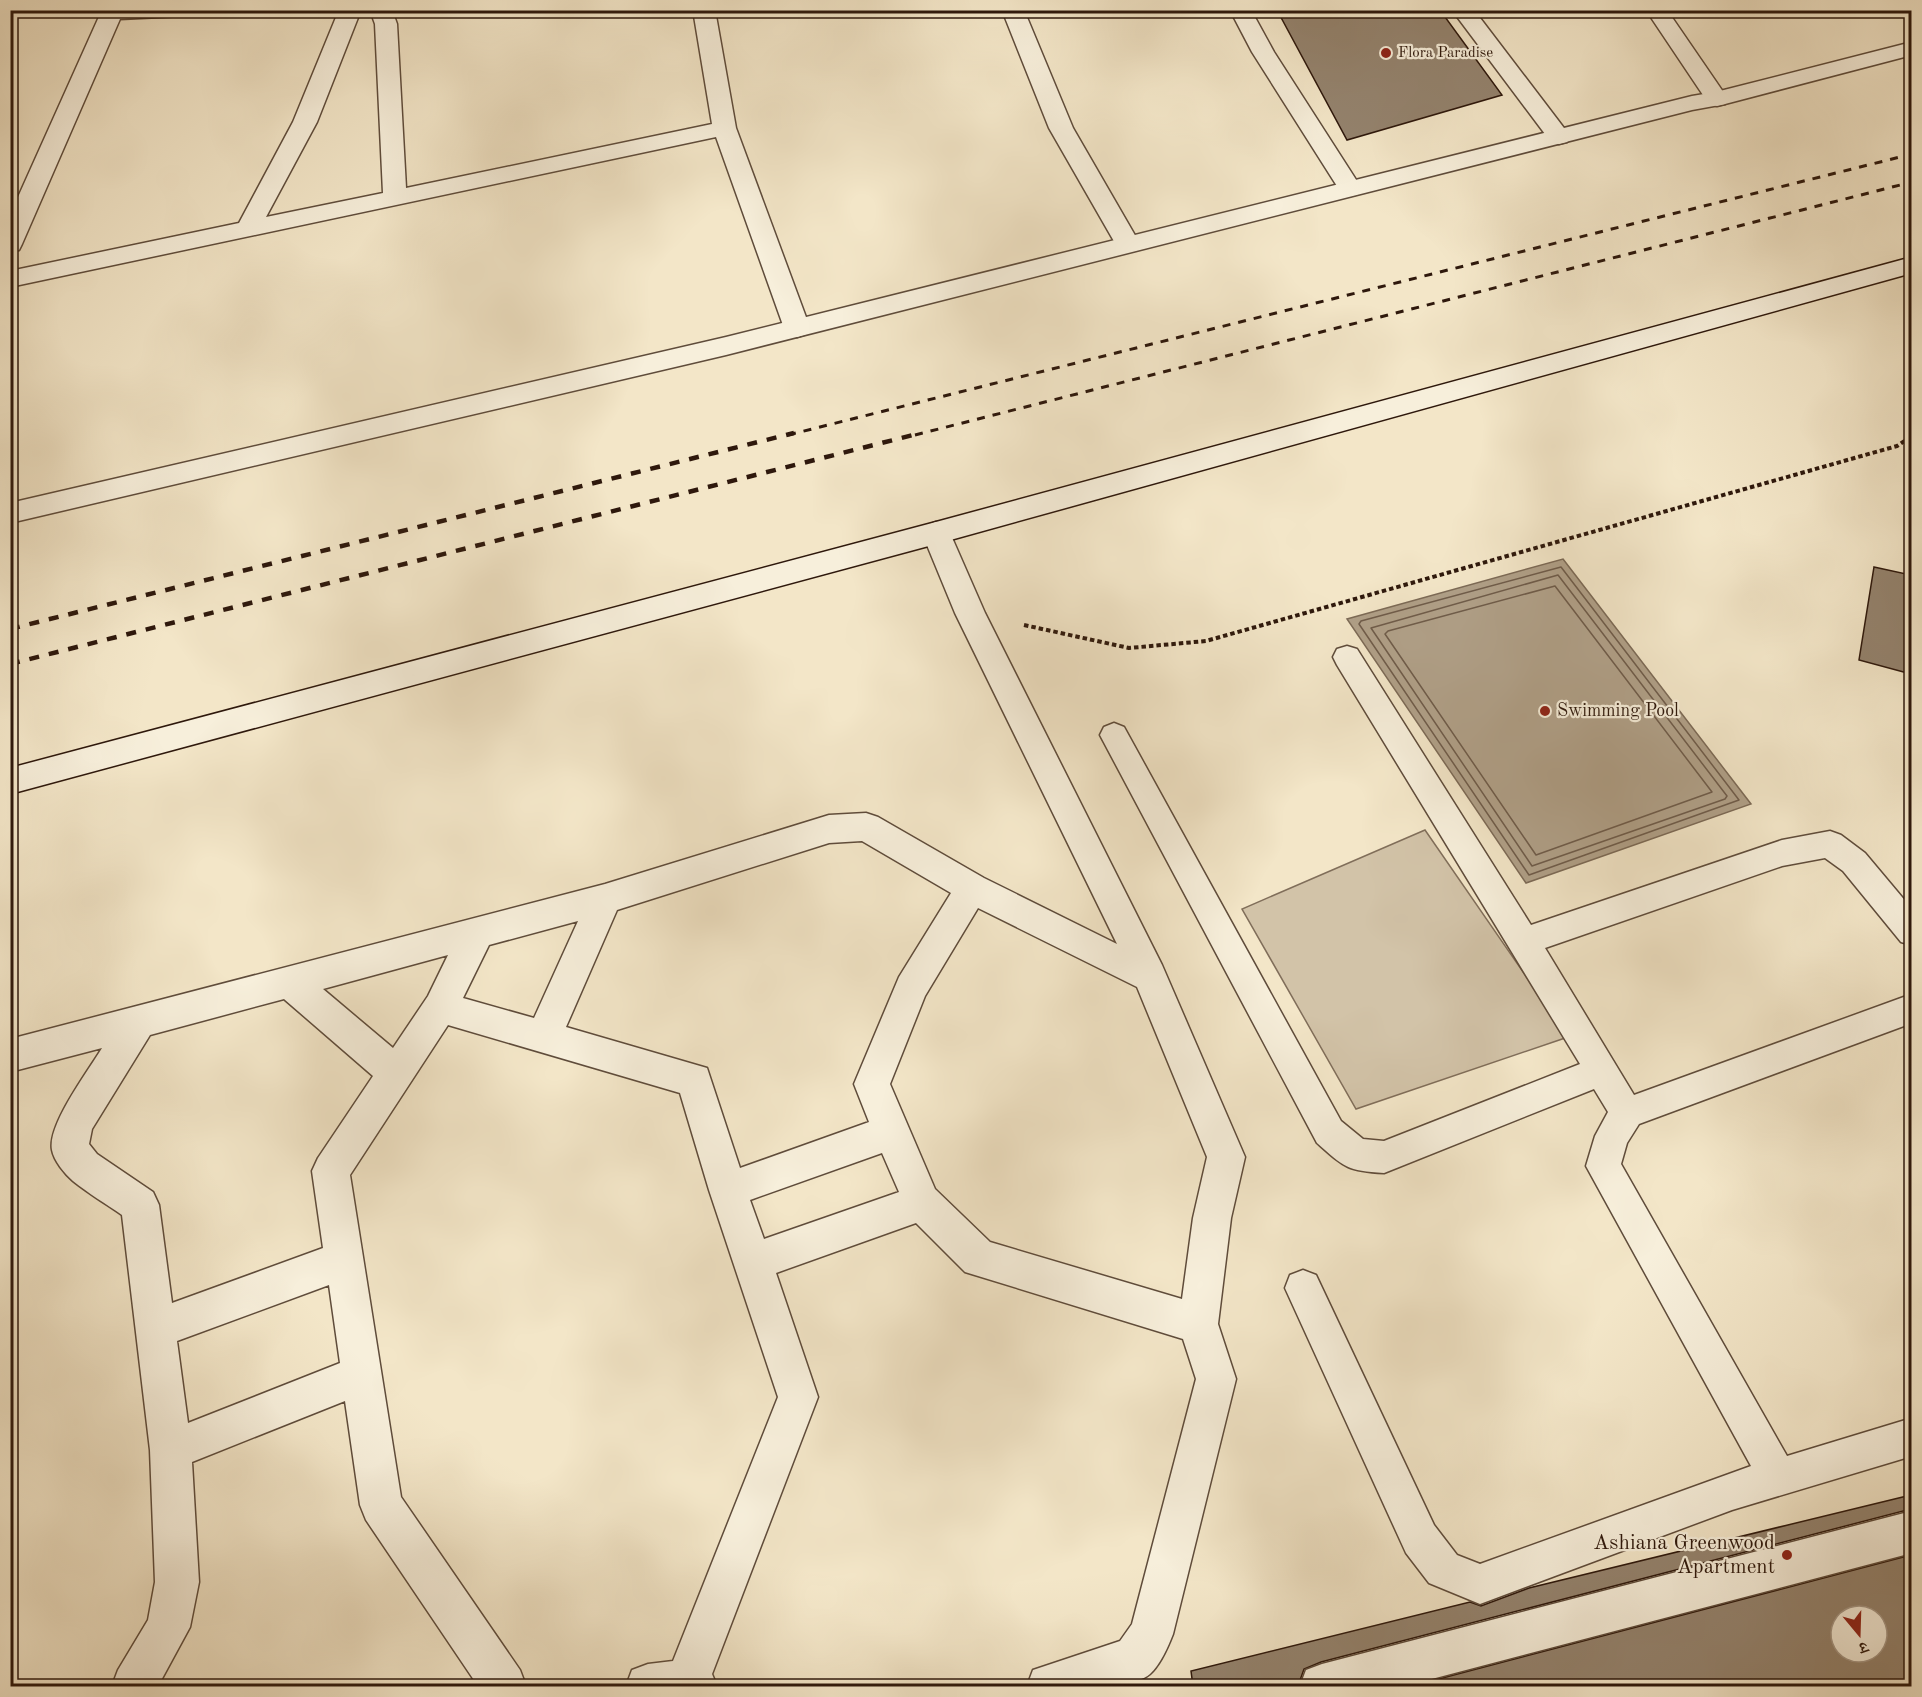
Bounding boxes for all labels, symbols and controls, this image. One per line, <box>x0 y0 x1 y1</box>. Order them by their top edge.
marker: Flora Paradise <box>1379 46 1393 60</box>
place label: Flora Paradise <box>1398 46 1493 61</box>
place label: Swimming Pool <box>1557 702 1679 720</box>
marker: Swimming Pool <box>1538 704 1552 718</box>
place label: Ashiana Greenwood Apartment <box>1593 1533 1775 1578</box>
marker: Ashiana Greenwood Apartment <box>1780 1548 1794 1562</box>
north arrow <box>1829 1604 1889 1664</box>
text: उ <box>1855 1637 1871 1656</box>

